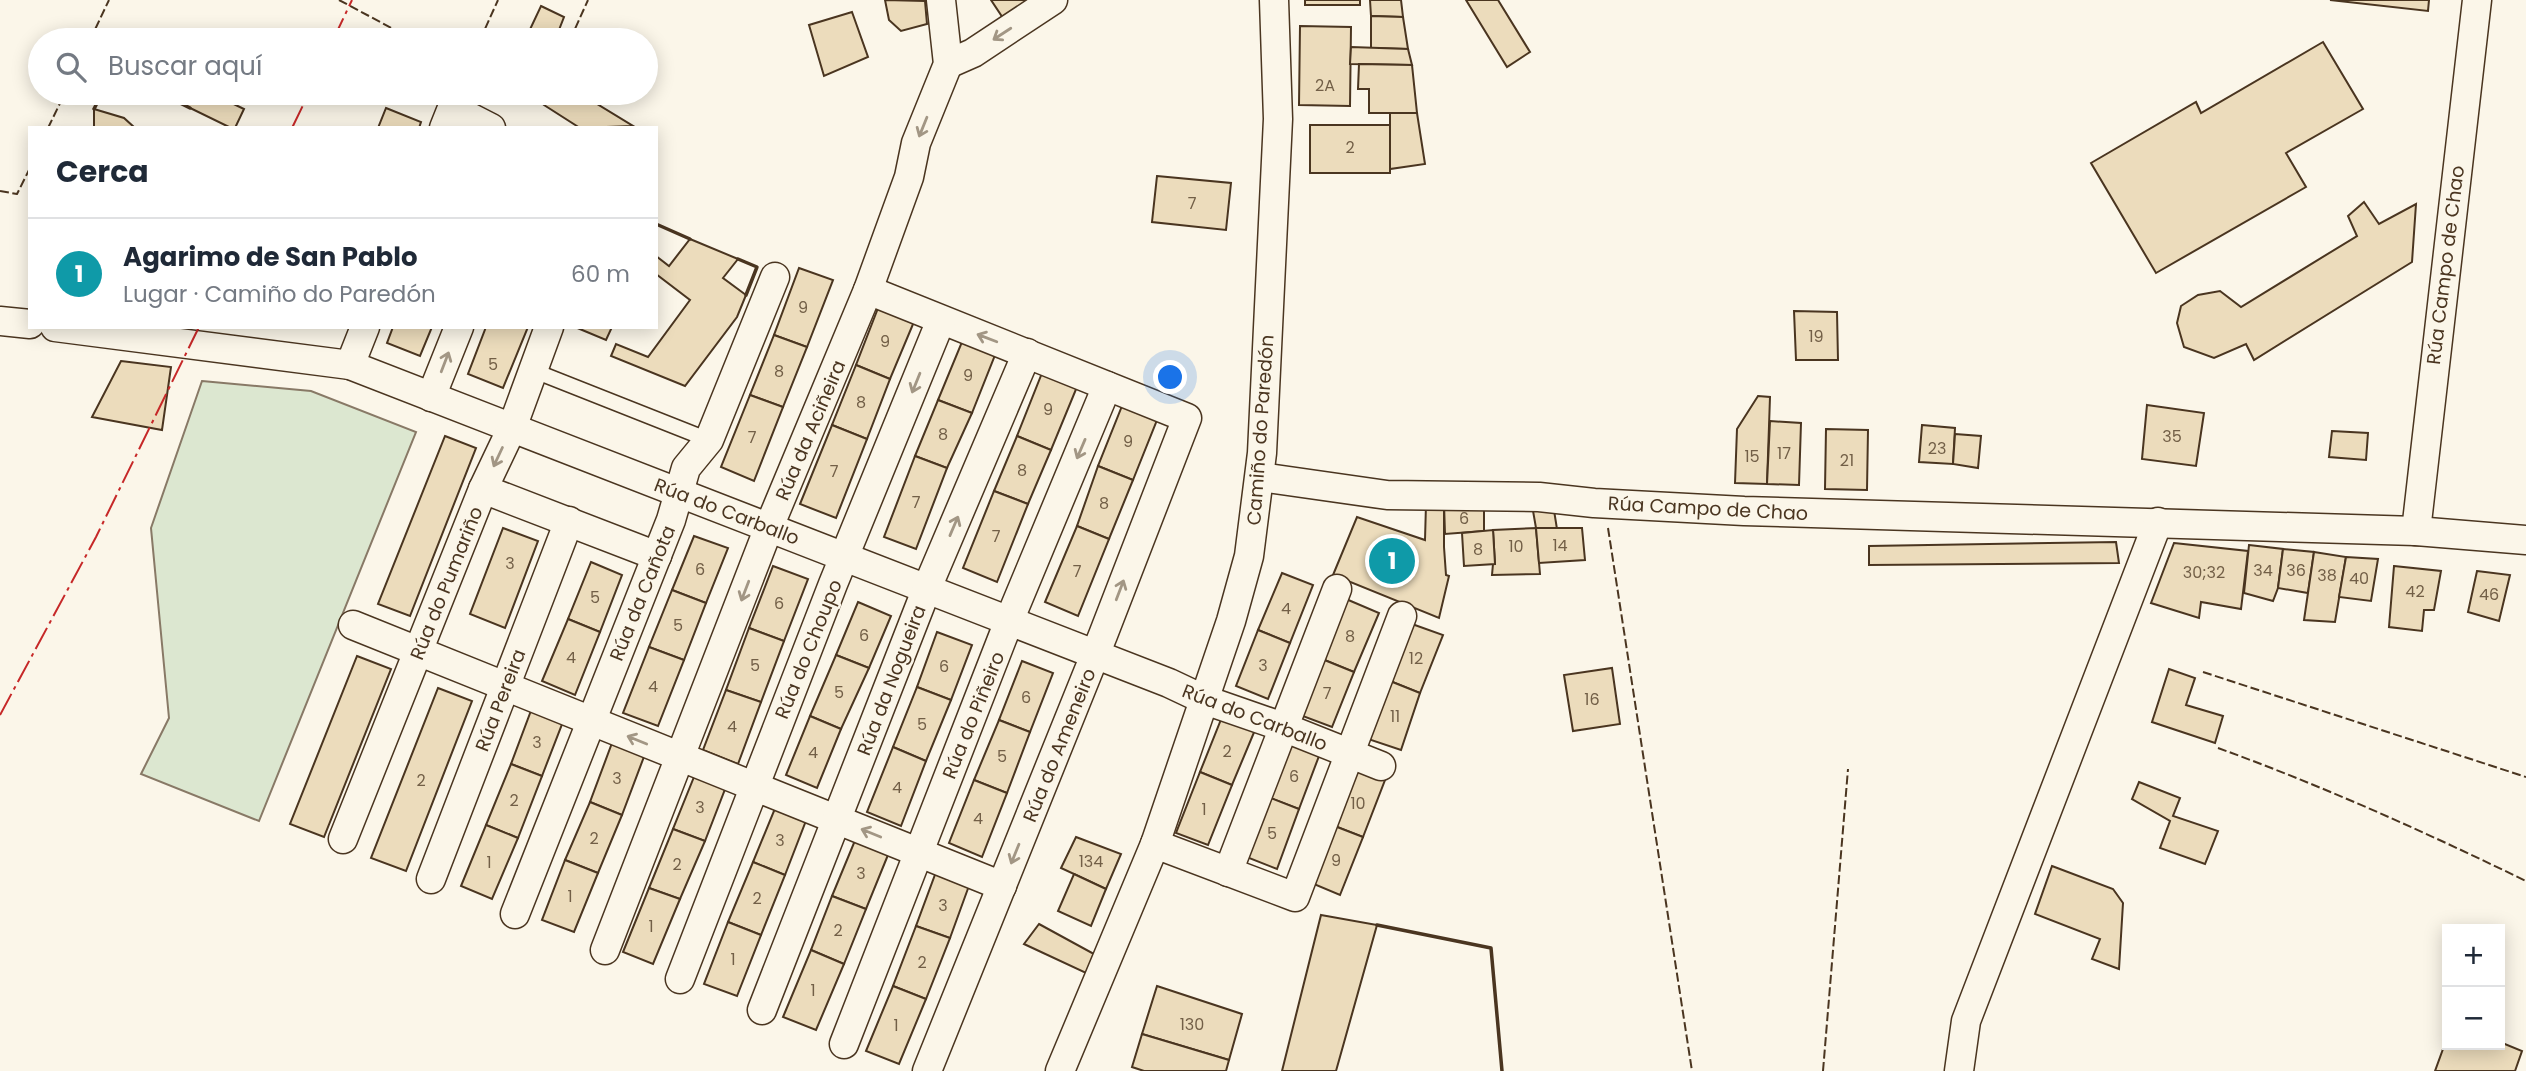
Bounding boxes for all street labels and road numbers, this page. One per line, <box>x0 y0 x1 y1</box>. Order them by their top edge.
street label: Rúa Campo de Chao <box>2420 164 2471 366</box>
street label: Camiño do Paredón <box>1240 334 1281 526</box>
street label: Rúa da Aciñeira <box>769 356 852 504</box>
street label: Rúa do Carballo <box>650 471 803 552</box>
street label: Rúa Campo de Chao <box>1607 490 1809 527</box>
street label: Rúa do Pumariño <box>403 502 490 664</box>
street label: Rúa da Cañota <box>603 521 682 665</box>
street label: Rúa do Choupo <box>768 576 849 723</box>
street label: Rúa da Nogueira <box>850 601 933 759</box>
street label: Rúa Pereira <box>469 645 532 755</box>
street label: Rúa do Piñeiro <box>936 647 1011 783</box>
street label: Rúa do Ameneiro <box>1016 664 1103 826</box>
street label: Rúa do Carballo <box>1178 677 1331 758</box>

